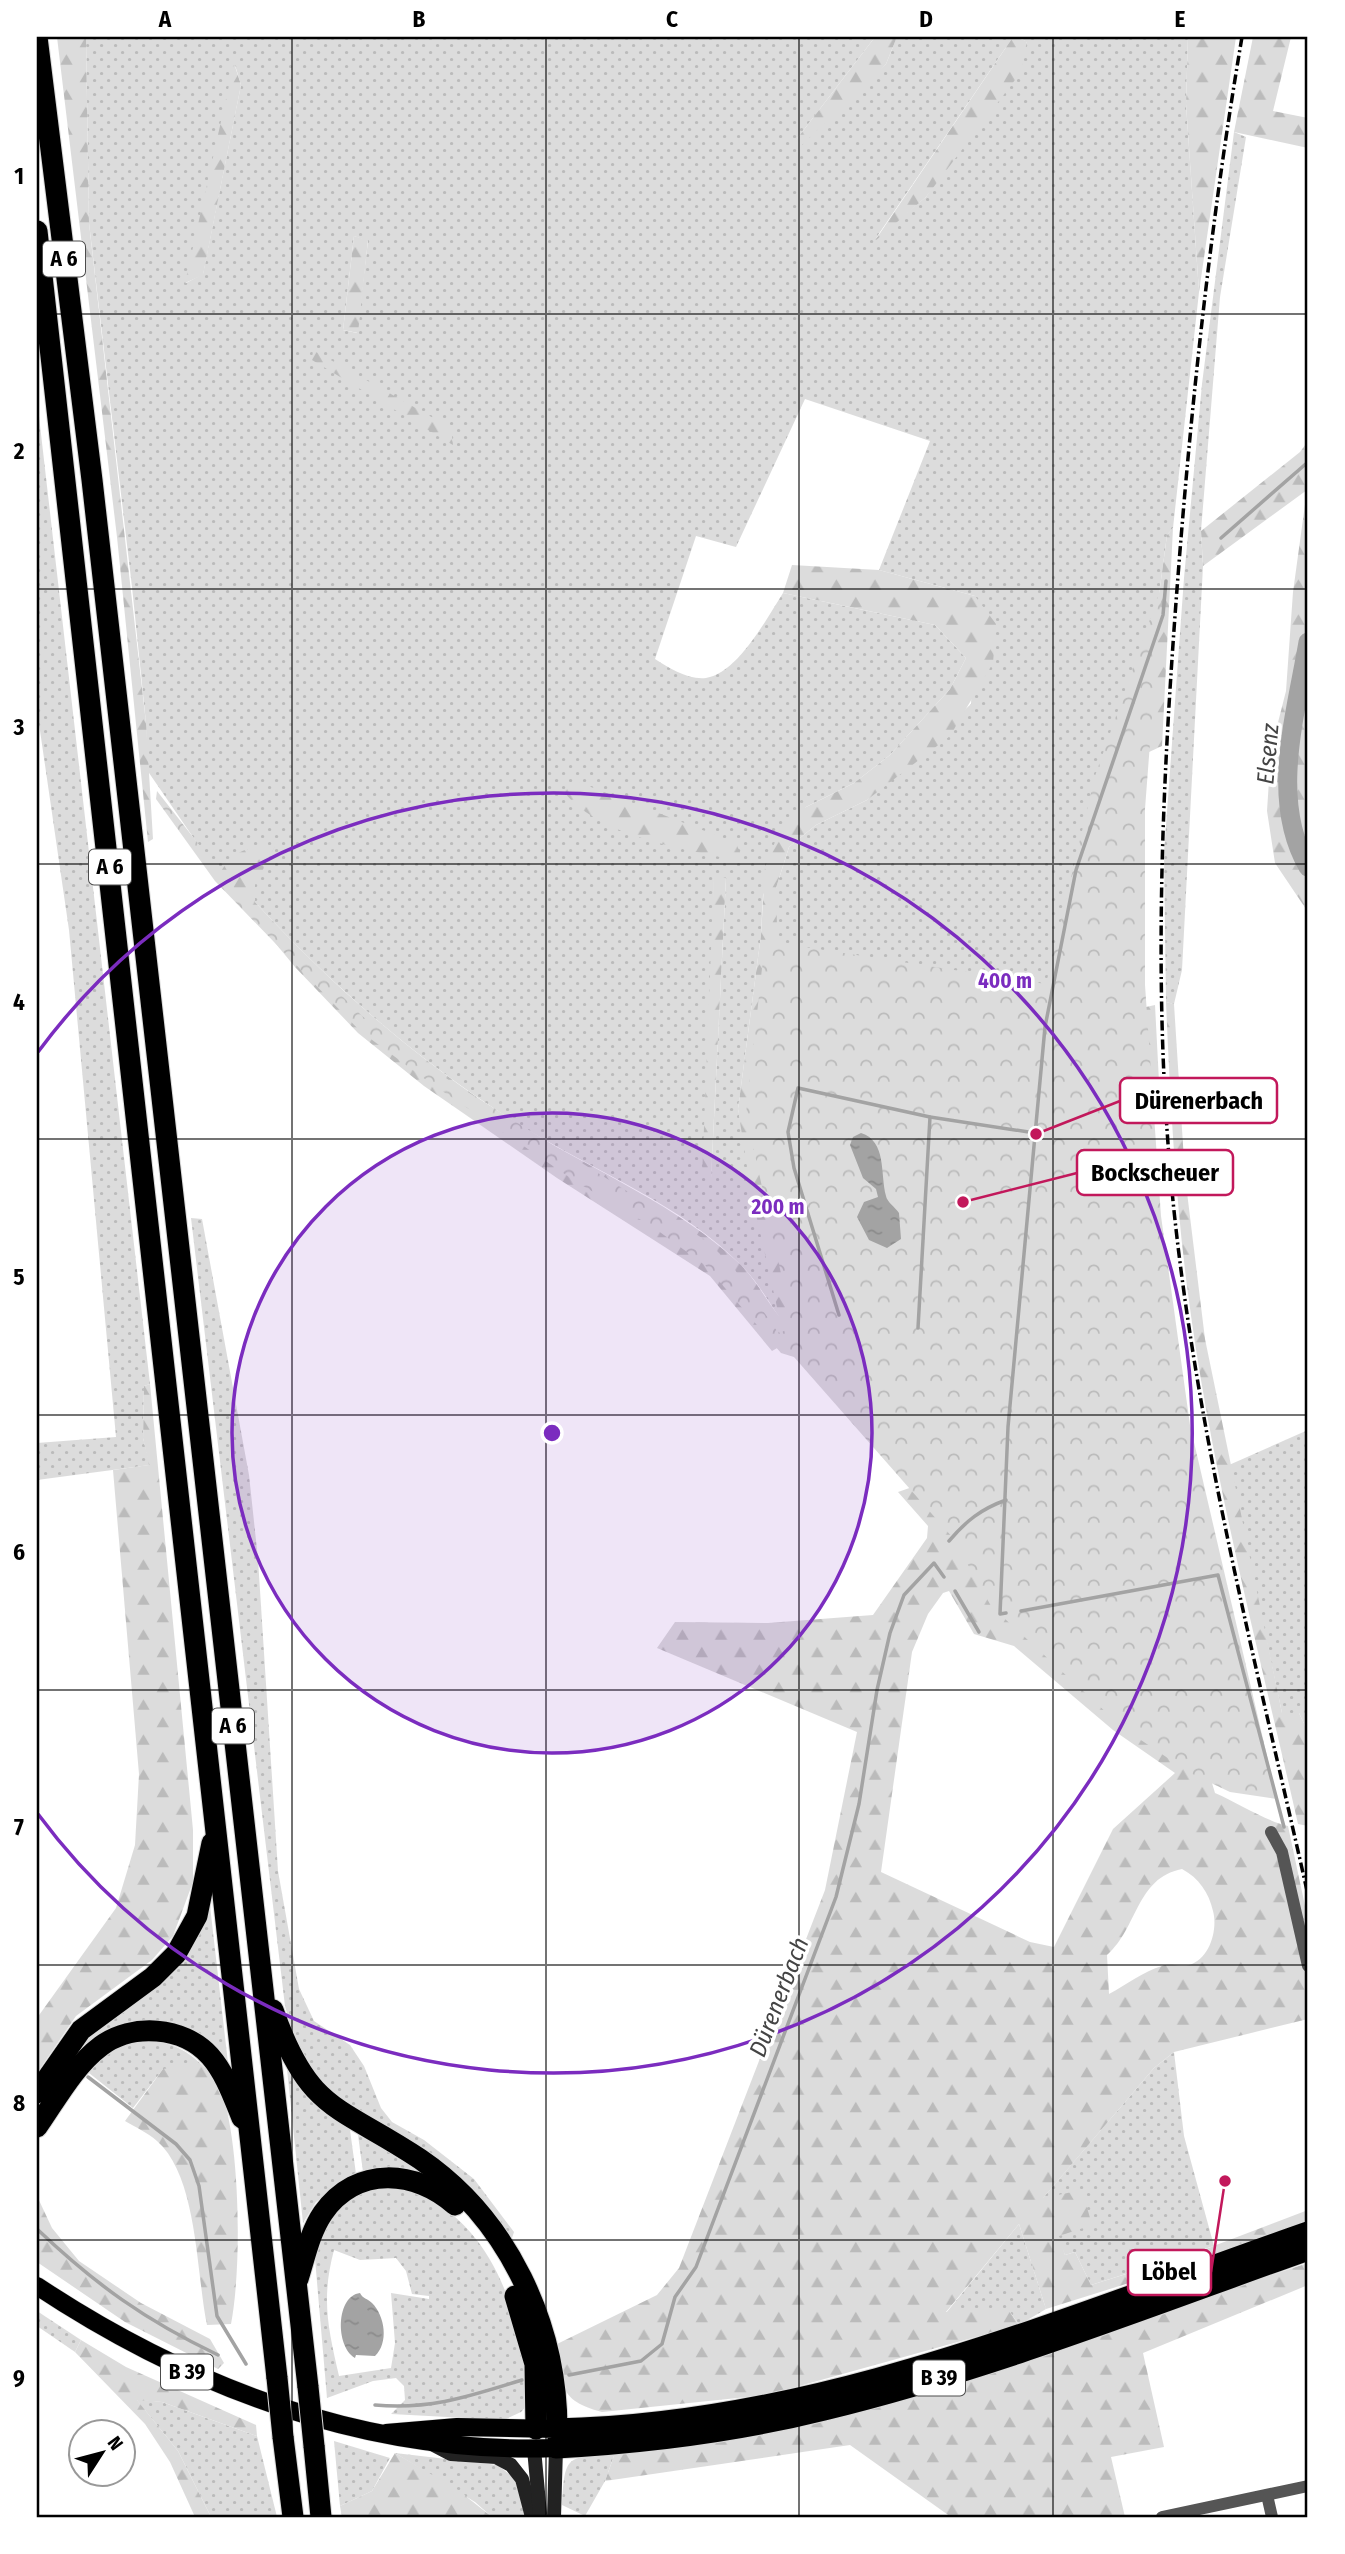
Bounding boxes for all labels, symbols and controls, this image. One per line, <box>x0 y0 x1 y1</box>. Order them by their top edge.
text: A <box>158 5 172 33</box>
text: B <box>413 5 426 33</box>
text: C <box>666 5 678 33</box>
text: D <box>919 5 933 33</box>
text: E <box>1175 5 1186 33</box>
text: 1 <box>14 162 24 190</box>
road number: A 6 <box>43 242 85 276</box>
text: 2 <box>13 437 25 465</box>
text: 3 <box>13 713 25 741</box>
water label: Elsenz <box>1251 722 1285 786</box>
road number: A 6 <box>89 850 131 884</box>
text: 400 m <box>978 968 1032 994</box>
text: 4 <box>13 988 25 1016</box>
callout: Dürenerbach <box>1120 1078 1277 1123</box>
text: Dürenerbach <box>1135 1087 1263 1115</box>
callout: Bockscheuer <box>1077 1150 1233 1195</box>
text: Bockscheuer <box>1091 1159 1219 1187</box>
text: 200 m <box>750 1194 805 1220</box>
text: 5 <box>13 1263 25 1291</box>
centre of rings <box>540 1421 564 1445</box>
text: 6 <box>13 1538 25 1566</box>
road number: A 6 <box>212 1708 254 1744</box>
text: 7 <box>14 1813 24 1841</box>
water label: Dürenerbach <box>743 1933 815 2061</box>
text: 8 <box>13 2089 25 2117</box>
callout: Löbel <box>1128 2250 1211 2295</box>
text: Löbel <box>1141 2258 1197 2286</box>
road number: B 39 <box>161 2354 213 2390</box>
road number: B 39 <box>913 2360 965 2396</box>
text: 9 <box>13 2364 25 2392</box>
north arrow <box>66 2418 136 2488</box>
text: N <box>103 2432 128 2455</box>

